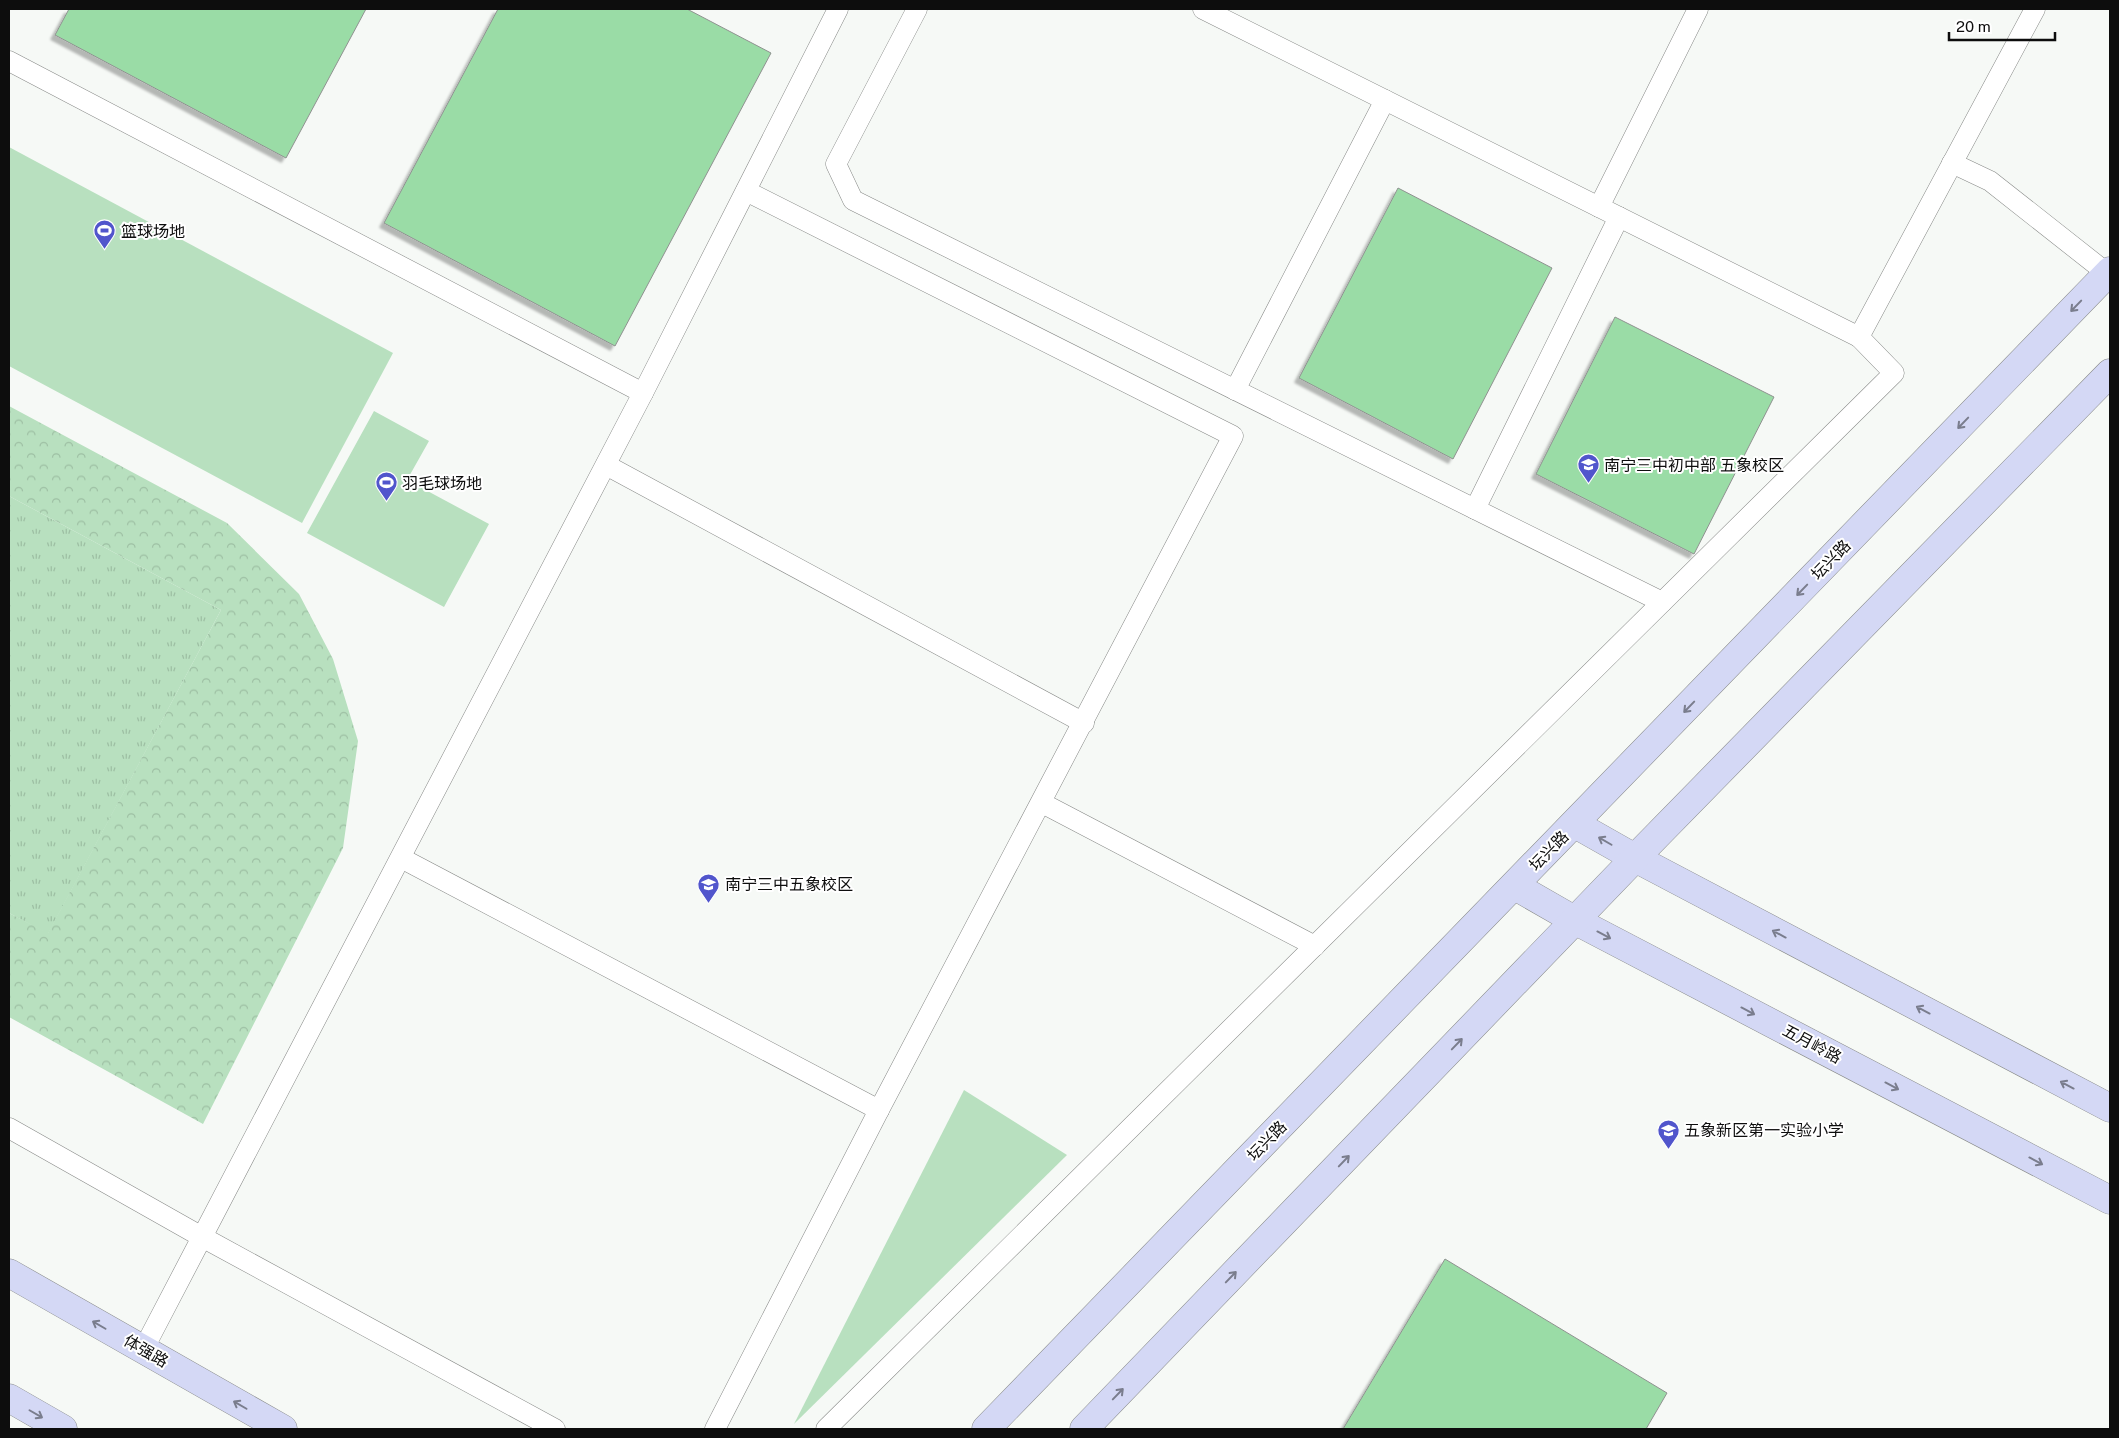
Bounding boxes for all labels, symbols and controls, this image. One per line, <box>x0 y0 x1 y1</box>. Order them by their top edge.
scale bar <box>1949 10 2055 42</box>
text: 20 m <box>1956 18 1991 35</box>
sports icon: 篮球场地 <box>93 219 117 250</box>
place label: 篮球场地 <box>121 222 185 241</box>
one-way arrow <box>2070 300 2082 313</box>
one-way arrow <box>1957 417 1969 429</box>
school or university icon: 南宁三中初中部 五象校区 <box>1576 453 1600 484</box>
place label: 南宁三中初中部 五象校区 <box>1604 456 1784 475</box>
sports icon: 羽毛球场地 <box>374 471 398 502</box>
place label: 羽毛球场地 <box>402 474 482 493</box>
street label: 坛兴路 <box>1807 536 1855 584</box>
one-way arrow <box>1796 584 1808 596</box>
one-way arrow <box>1682 701 1695 713</box>
street label: 坛兴路 <box>1525 827 1573 875</box>
one-way arrow <box>1598 836 1613 846</box>
school or university icon: 南宁三中五象校区 <box>697 872 721 903</box>
place label: 南宁三中五象校区 <box>725 875 853 894</box>
one-way arrow <box>1772 929 1787 939</box>
one-way arrow <box>1596 930 1611 940</box>
one-way arrow <box>1916 1005 1931 1015</box>
one-way arrow <box>1740 1006 1754 1016</box>
street label: 五月岭路 <box>1779 1021 1845 1067</box>
one-way arrow <box>1451 1038 1463 1050</box>
one-way arrow <box>2060 1080 2075 1090</box>
one-way arrow <box>1884 1081 1899 1091</box>
street label: 坛兴路 <box>1243 1117 1291 1165</box>
school or university icon: 五象新区第一实验小学 <box>1656 1118 1680 1149</box>
place label: 五象新区第一实验小学 <box>1684 1121 1844 1140</box>
one-way arrow <box>1338 1154 1350 1167</box>
one-way arrow <box>2028 1156 2043 1166</box>
one-way arrow <box>1225 1271 1237 1284</box>
one-way arrow <box>92 1319 107 1329</box>
street label: 体强路 <box>120 1331 172 1371</box>
one-way arrow <box>1112 1388 1124 1401</box>
one-way arrow <box>233 1400 248 1410</box>
one-way arrow <box>28 1409 43 1419</box>

